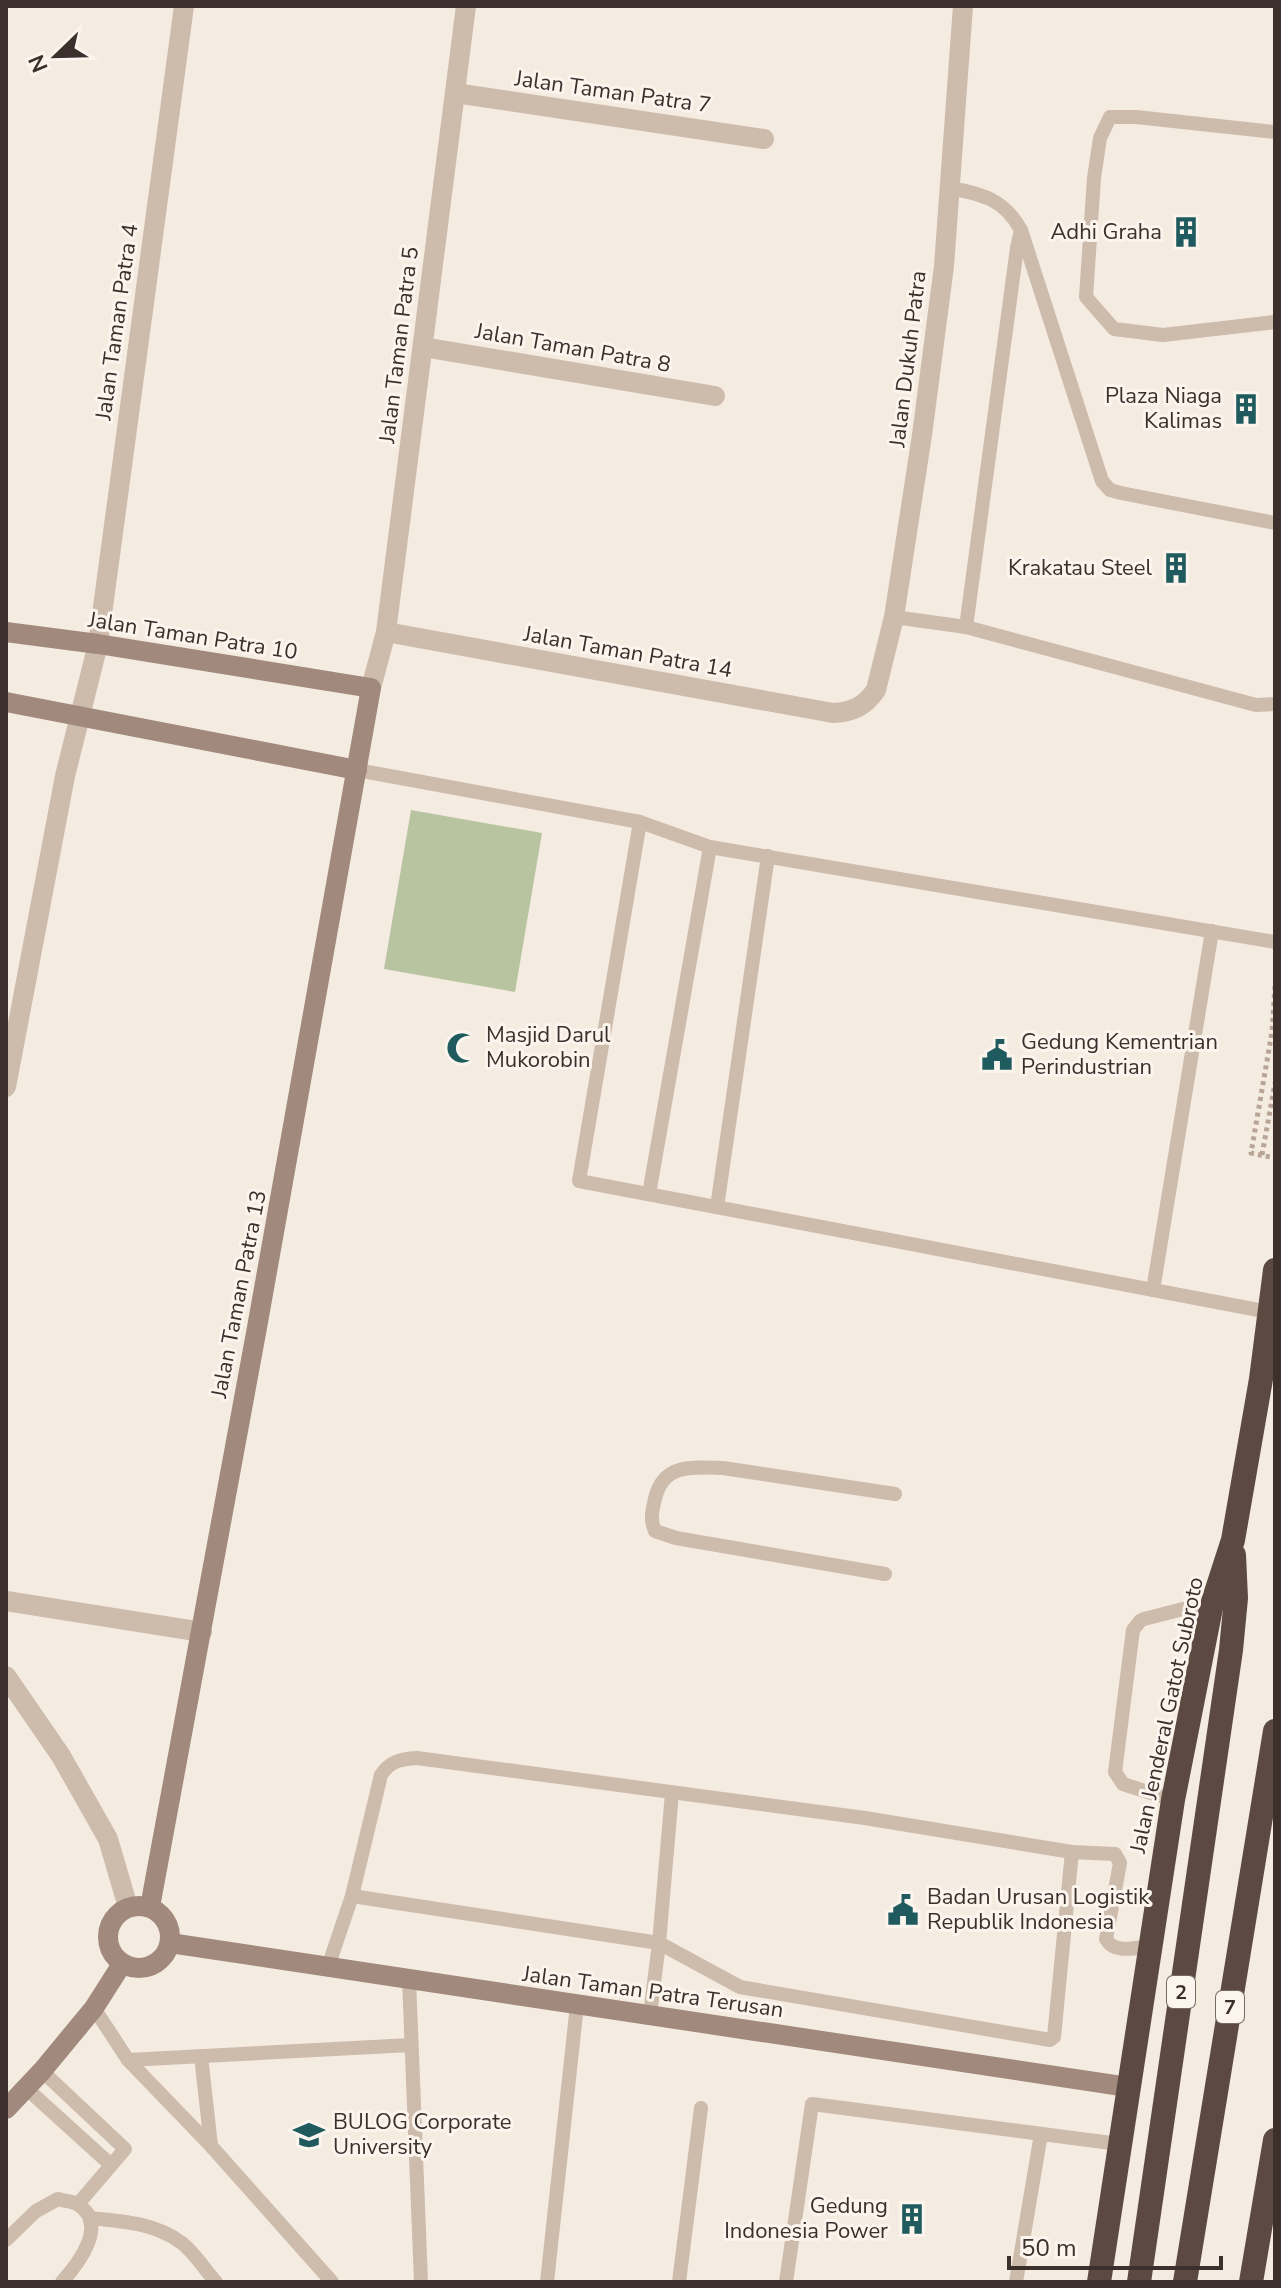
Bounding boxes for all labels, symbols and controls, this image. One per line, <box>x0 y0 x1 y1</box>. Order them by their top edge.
north arrow <box>16 16 96 96</box>
text: N <box>21 50 56 77</box>
street label: Jalan Taman Patra 7 <box>512 63 713 121</box>
building icon: Adhi Graha <box>1169 215 1203 249</box>
place label: Adhi Graha <box>1050 217 1162 247</box>
street label: Jalan Taman Patra 4 <box>88 222 146 423</box>
street label: Jalan Taman Patra 5 <box>372 245 426 446</box>
street label: Jalan Dukuh Patra <box>882 269 934 450</box>
street label: Jalan Taman Patra 8 <box>472 316 673 380</box>
place label: Plaza Niaga Kalimas <box>1105 381 1222 436</box>
building icon: Plaza Niaga Kalimas <box>1229 392 1263 426</box>
building icon: Krakatau Steel <box>1159 551 1193 585</box>
place label: Krakatau Steel <box>1008 553 1152 583</box>
street label: Jalan Taman Patra 10 <box>85 605 300 667</box>
street label: Jalan Taman Patra 14 <box>520 619 735 685</box>
place label: Masjid Darul Mukorobin <box>486 1020 611 1075</box>
place label: Gedung Kementrian Perindustrian <box>1021 1027 1218 1082</box>
mosque icon: Masjid Darul Mukorobin <box>445 1031 479 1065</box>
public building icon: Gedung Kementrian Perindustrian <box>980 1038 1014 1072</box>
street label: Jalan Taman Patra 13 <box>204 1187 274 1402</box>
street label: Jalan Jenderal Gatot Subroto <box>1123 1574 1211 1857</box>
place label: Badan Urusan Logistik Republik Indonesia <box>927 1882 1150 1937</box>
public building icon: Badan Urusan Logistik Republik Indonesia <box>886 1893 920 1927</box>
street label: Jalan Taman Patra Terusan <box>520 1959 785 2025</box>
road number: 2 <box>1167 1976 1195 2008</box>
road number: 7 <box>1216 1991 1244 2023</box>
place label: BULOG Corporate University <box>333 2107 511 2162</box>
school or university icon: BULOG Corporate University <box>292 2118 326 2152</box>
place label: Gedung Indonesia Power <box>724 2191 888 2246</box>
building icon: Gedung Indonesia Power <box>895 2202 929 2236</box>
scale bar <box>1009 2220 1221 2270</box>
text: 50 m <box>1021 2232 1077 2264</box>

